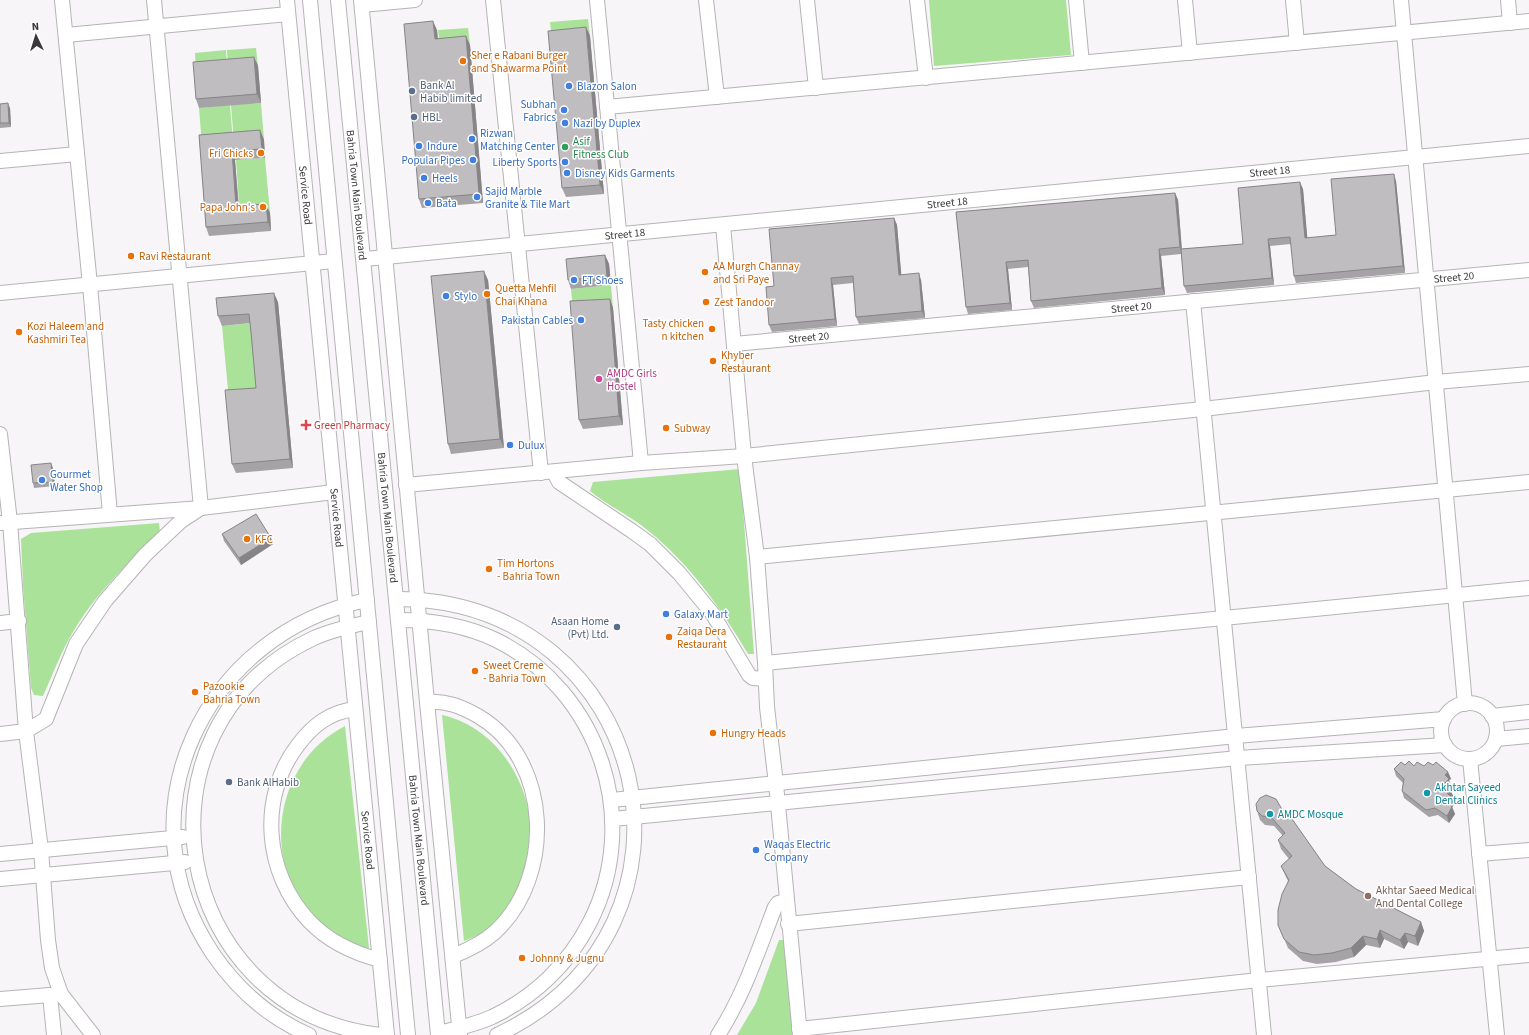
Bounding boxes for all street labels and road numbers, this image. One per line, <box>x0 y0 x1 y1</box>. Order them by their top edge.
street label: Bahria Town Main Boulevard <box>343 129 370 261</box>
street label: Street 18 <box>1249 162 1291 181</box>
street label: Service Road <box>295 165 316 225</box>
street label: Street 18 <box>926 193 969 212</box>
street label: Street 18 <box>604 225 646 244</box>
street label: Street 20 <box>1433 268 1475 287</box>
street label: Street 20 <box>1110 298 1152 317</box>
street label: Street 20 <box>788 328 830 347</box>
street label: Bahria Town Main Boulevard <box>374 452 401 584</box>
street label: Service Road <box>326 487 347 548</box>
street label: Bahria Town Main Boulevard <box>405 774 432 906</box>
street label: Service Road <box>357 810 378 870</box>

